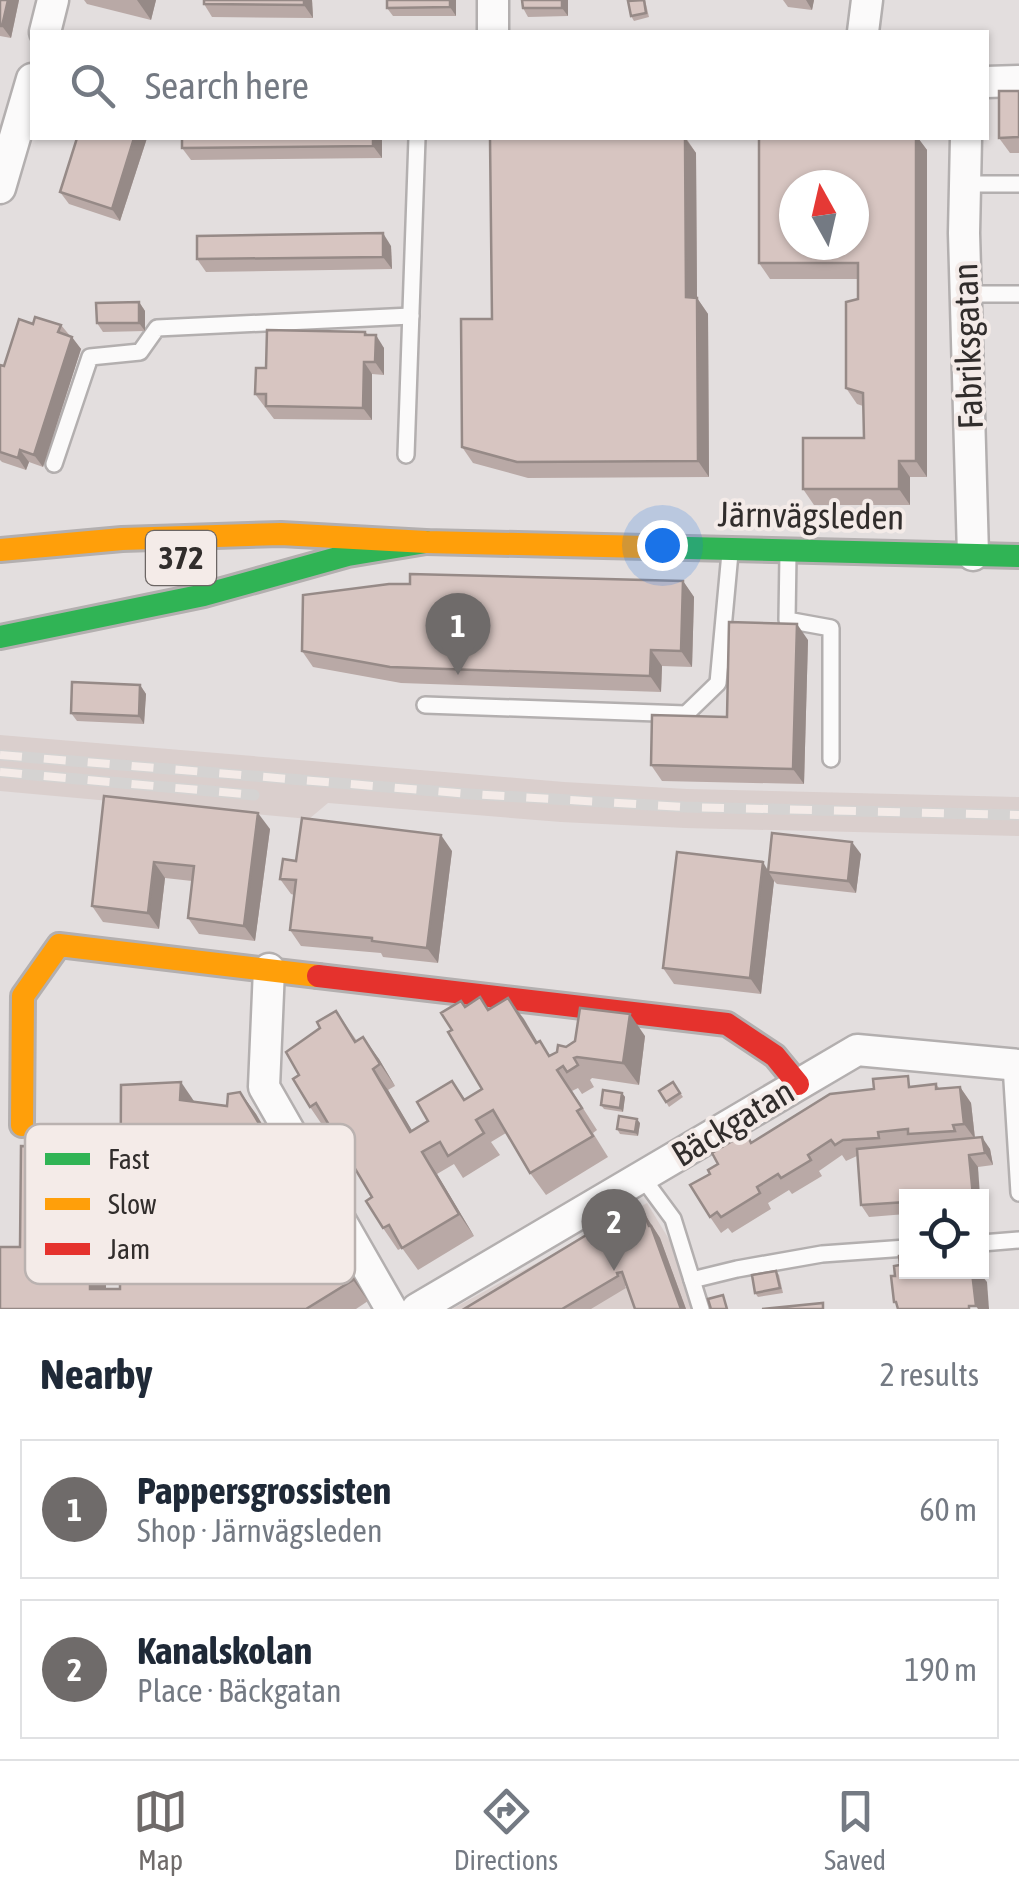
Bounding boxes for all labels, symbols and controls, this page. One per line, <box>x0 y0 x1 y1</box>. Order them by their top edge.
search box <box>30 30 989 140</box>
icon: search <box>65 58 120 113</box>
text: Search here <box>145 64 309 107</box>
north arrow <box>779 170 869 260</box>
street label: Fabriksgatan <box>944 262 990 430</box>
street label: Järnvägsleden <box>717 493 905 537</box>
your location <box>637 520 688 571</box>
road number: 372 <box>146 531 216 585</box>
pin: 1 <box>426 592 490 675</box>
street label: Bäckgatan <box>664 1070 801 1174</box>
legend <box>25 1124 355 1284</box>
text: Fast <box>108 1143 150 1175</box>
text: Slow <box>108 1188 157 1220</box>
pin: 2 <box>582 1188 646 1271</box>
map controls <box>899 1189 989 1279</box>
button: locate <box>899 1189 989 1279</box>
text: Jam <box>108 1233 150 1265</box>
text: Nearby <box>40 1350 153 1398</box>
text: 2 results <box>880 1356 979 1393</box>
text: Pappersgrossisten <box>137 1469 391 1512</box>
text: 1 <box>67 1491 82 1528</box>
text: 60 m <box>919 1491 977 1528</box>
text: Shop · Järnvägsleden <box>137 1512 382 1549</box>
text: Kanalskolan <box>137 1629 312 1672</box>
text: 2 <box>67 1651 82 1688</box>
text: 190 m <box>904 1651 977 1688</box>
text: Place · Bäckgatan <box>137 1672 342 1709</box>
tab: Map <box>133 1784 188 1876</box>
tab: Directions <box>454 1784 558 1876</box>
tab: Saved <box>824 1784 886 1876</box>

